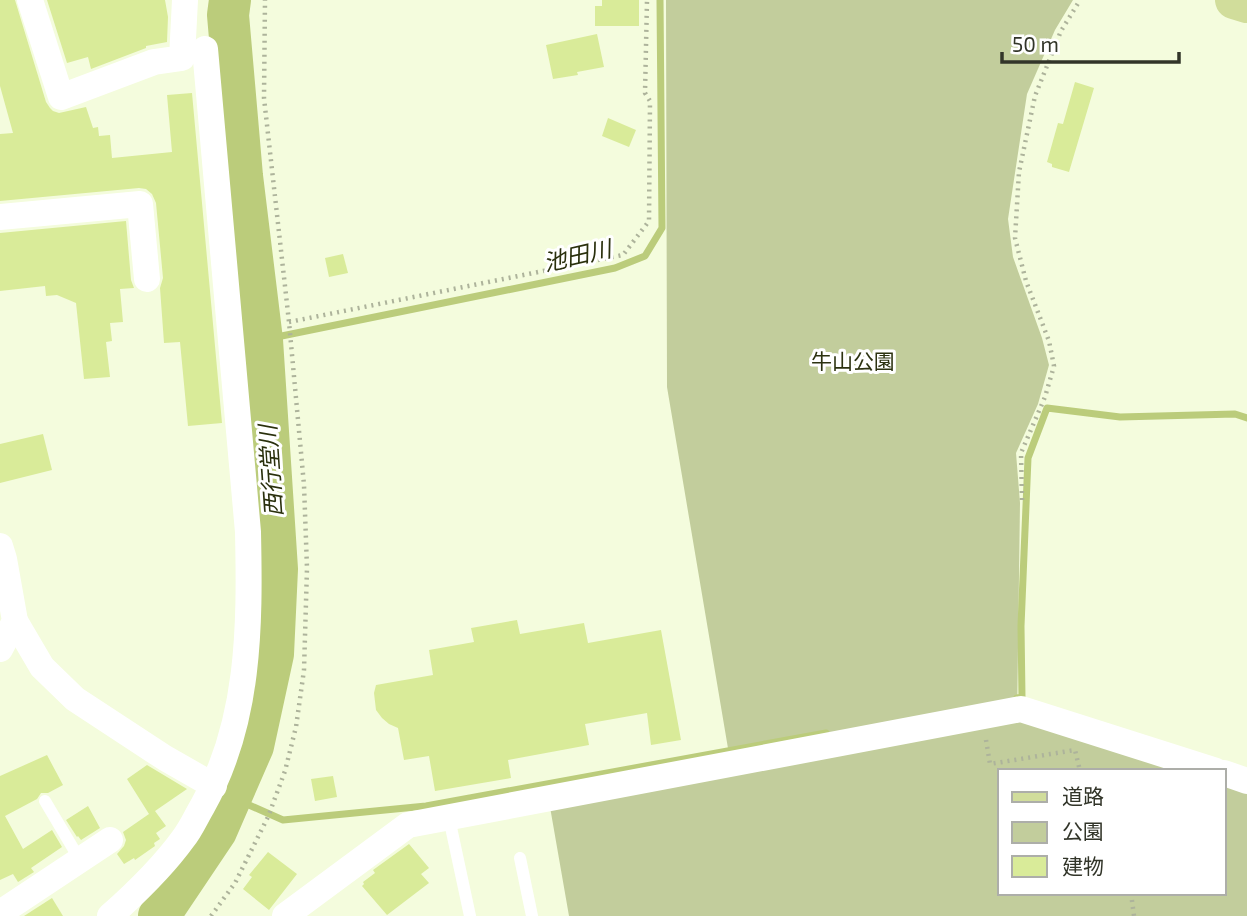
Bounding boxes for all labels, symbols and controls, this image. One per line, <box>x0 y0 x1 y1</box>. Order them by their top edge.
scale bar <box>1002 21 1179 65</box>
text: 50 m <box>1012 31 1059 56</box>
water label: 池田川 <box>540 233 617 276</box>
park label: 牛山公園 <box>811 348 895 373</box>
water label: 西行堂川 <box>253 421 287 518</box>
legend <box>998 769 1226 895</box>
text: 道路 <box>1062 783 1104 808</box>
text: 公園 <box>1062 818 1104 843</box>
text: 建物 <box>1062 853 1104 878</box>

